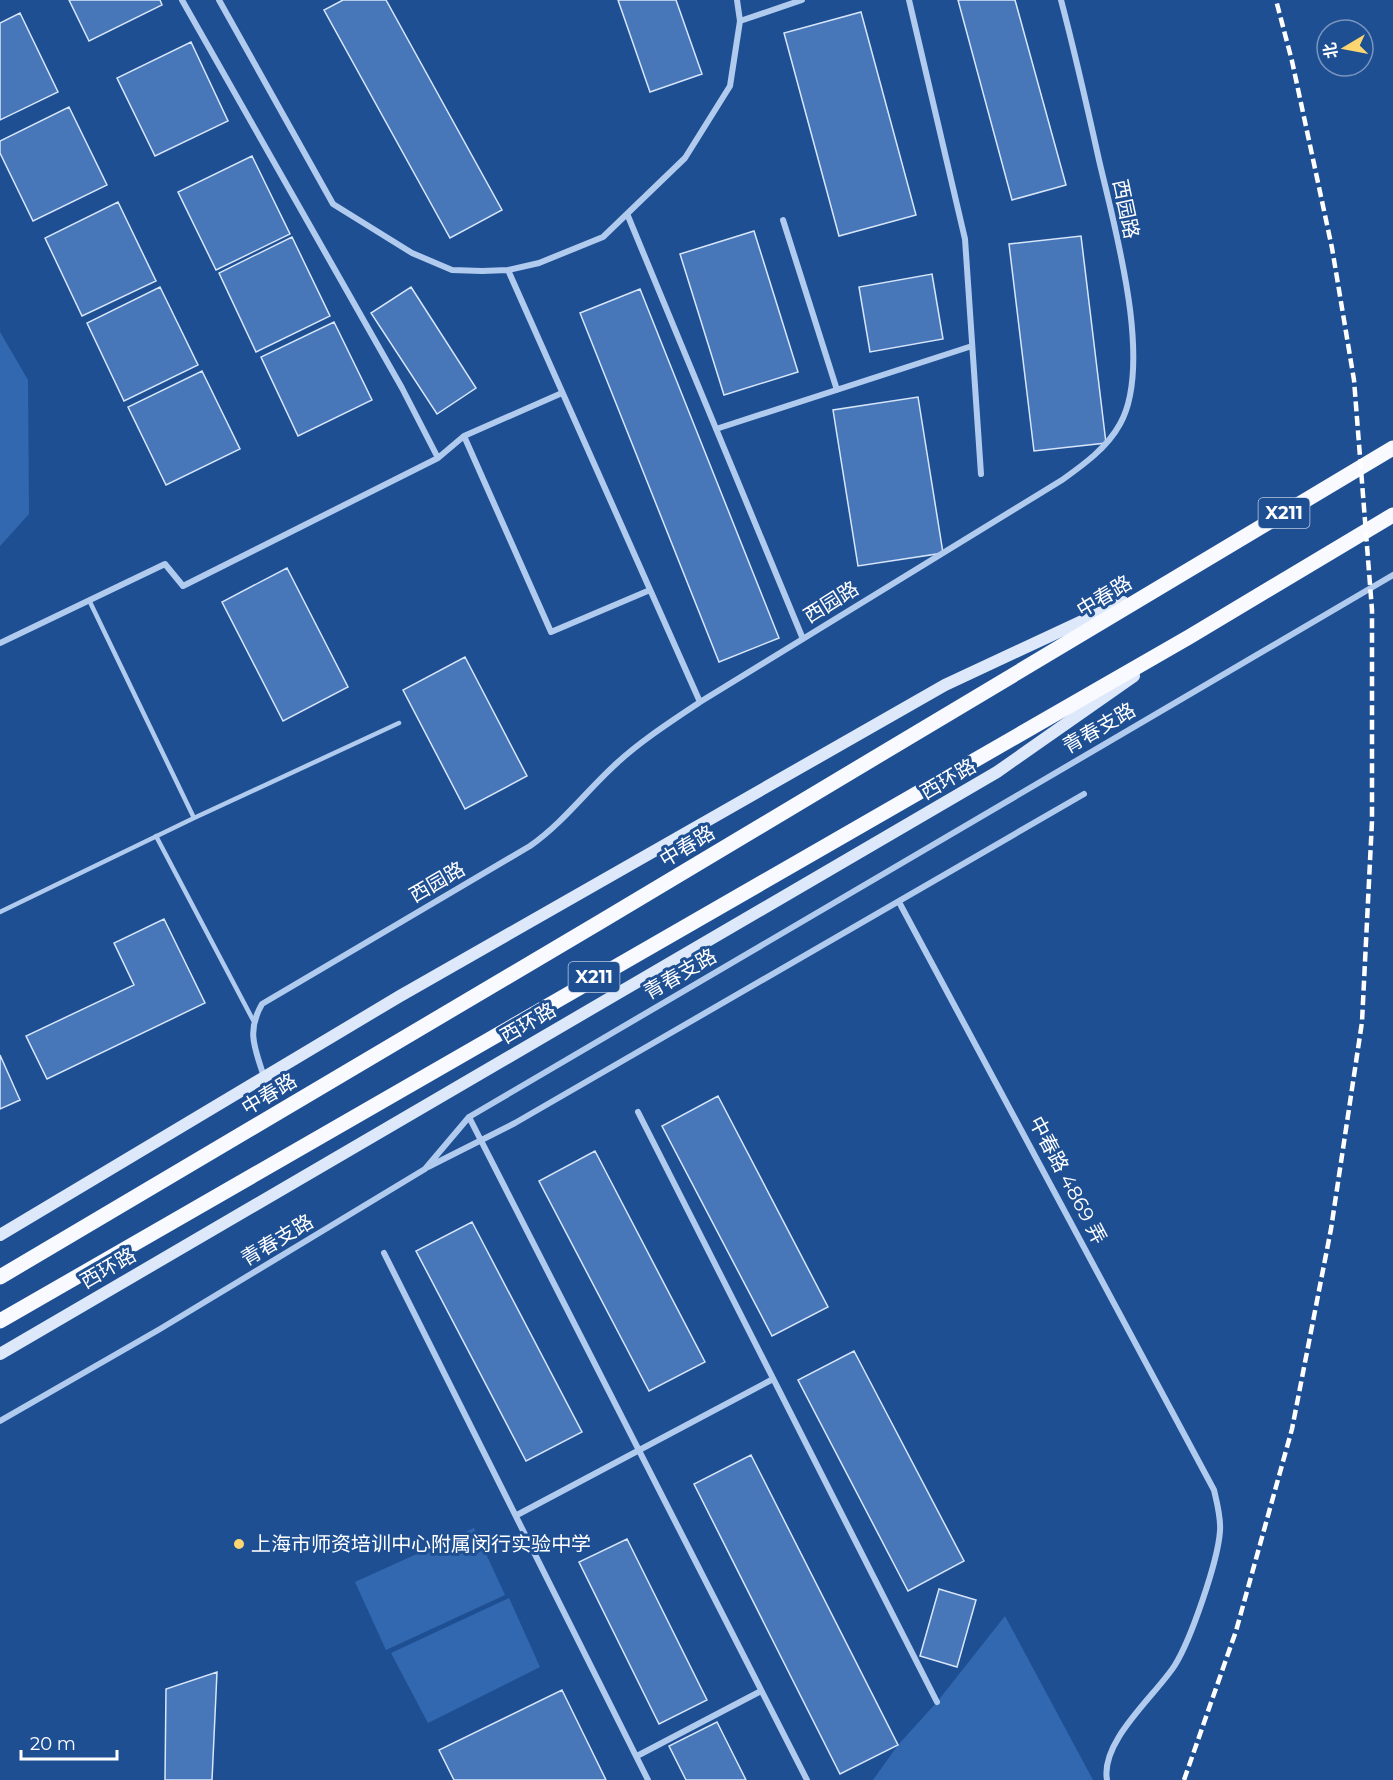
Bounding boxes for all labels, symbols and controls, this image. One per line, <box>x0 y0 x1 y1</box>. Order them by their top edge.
north arrow <box>1315 18 1375 78</box>
text: 北 <box>1320 41 1341 60</box>
street label: 西园路 <box>1108 177 1144 241</box>
road number: X211 <box>1258 498 1310 528</box>
street label: 中春路 <box>1072 570 1136 622</box>
street label: 西园路 <box>799 576 863 628</box>
street label: 青春支路 <box>1058 698 1140 758</box>
street label: 西环路 <box>916 754 980 804</box>
street label: 中春路 <box>655 820 719 872</box>
street label: 西园路 <box>405 857 469 907</box>
street label: 青春支路 <box>639 944 721 1004</box>
road number: X211 <box>568 962 620 992</box>
street label: 西环路 <box>496 998 560 1048</box>
street label: 中春路 <box>237 1068 301 1120</box>
street label: 中春路 4869 弄 <box>1024 1112 1112 1248</box>
street label: 青春支路 <box>237 1209 317 1271</box>
street label: 西环路 <box>76 1243 140 1293</box>
place label: 上海市师资培训中心附属闵行实验中学 <box>251 1532 591 1556</box>
marker: 上海市师资培训中心附属闵行实验中学 <box>232 1537 246 1551</box>
scale bar <box>21 1723 117 1761</box>
text: 20 m <box>30 1733 76 1755</box>

